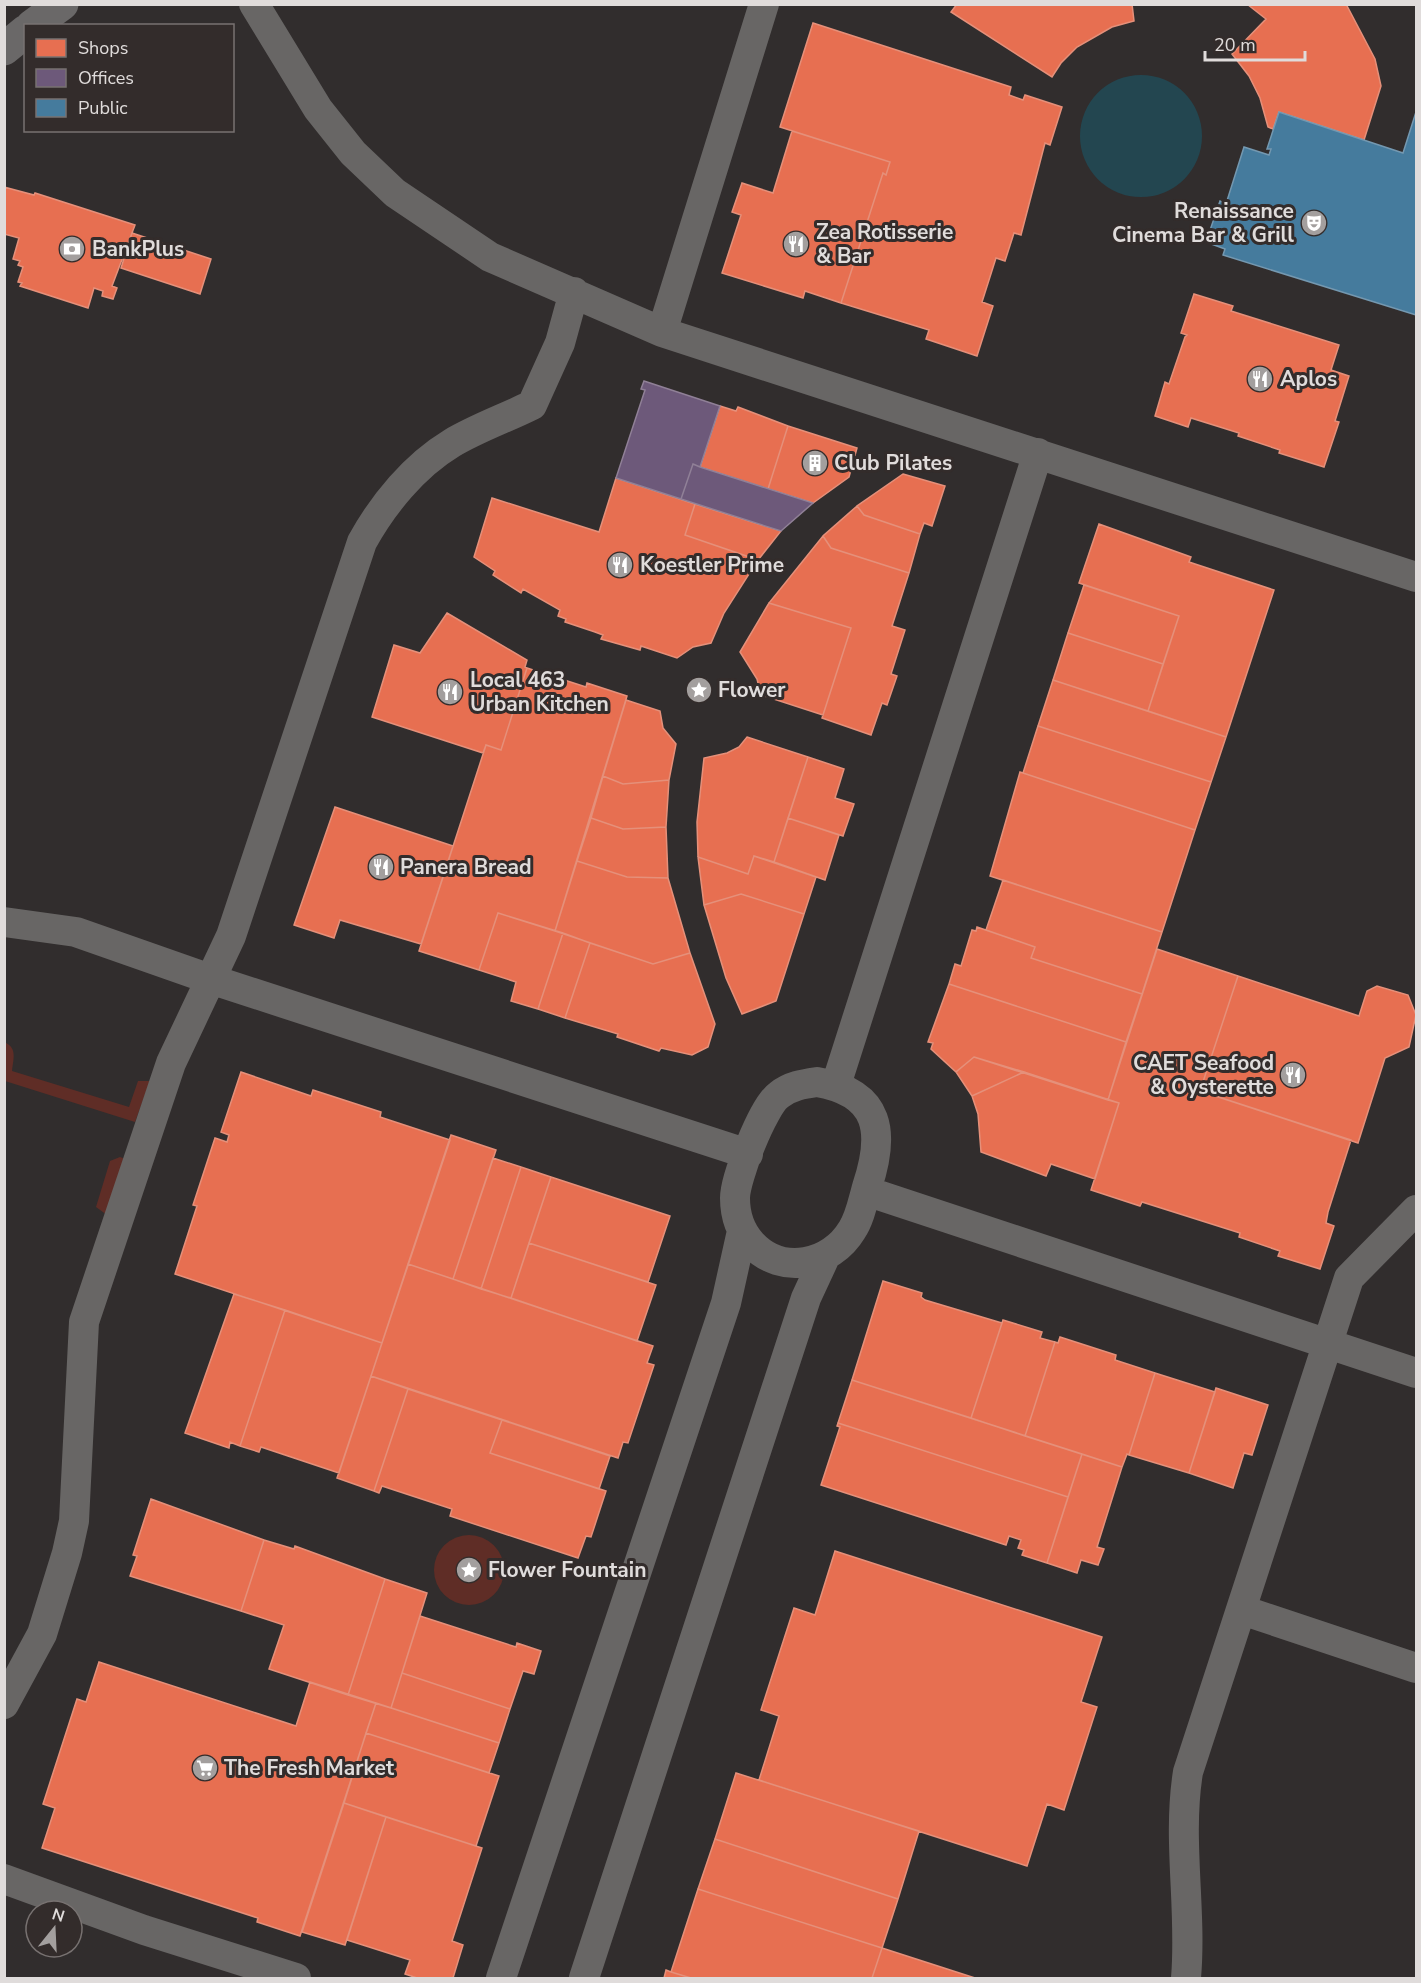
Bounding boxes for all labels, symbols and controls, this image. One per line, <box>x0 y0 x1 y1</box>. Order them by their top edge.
legend <box>24 24 234 132</box>
scale bar <box>1205 24 1306 62</box>
text: 20 m <box>1214 33 1256 57</box>
text: Shops <box>78 36 128 60</box>
text: Offices <box>78 66 134 90</box>
text: Public <box>78 96 128 120</box>
place label: Renaissance Cinema Bar & Grill <box>1112 197 1294 249</box>
theatre icon: Renaissance Cinema Bar & Grill <box>1299 208 1329 238</box>
place label: Zea Rotisserie & Bar <box>816 218 953 270</box>
restaurant icon: Zea Rotisserie & Bar <box>781 229 811 259</box>
bank icon: BankPlus <box>57 234 87 264</box>
place label: BankPlus <box>92 235 184 263</box>
restaurant icon: Aplos <box>1245 364 1275 394</box>
place label: Aplos <box>1280 365 1337 393</box>
building icon: Club Pilates <box>800 448 830 478</box>
place label: Club Pilates <box>834 449 952 477</box>
restaurant icon: Koestler Prime <box>605 550 635 580</box>
place label: Koestler Prime <box>640 551 784 579</box>
place label: Local 463 Urban Kitchen <box>470 666 609 718</box>
place icon: Flower <box>684 675 714 705</box>
place label: Flower <box>718 676 786 704</box>
restaurant icon: Local 463 Urban Kitchen <box>435 677 465 707</box>
restaurant icon: Panera Bread <box>366 852 396 882</box>
place label: Panera Bread <box>400 853 532 881</box>
place label: CAET Seafood & Oysterette <box>1133 1049 1274 1101</box>
restaurant icon: CAET Seafood & Oysterette <box>1278 1060 1308 1090</box>
place icon: Flower Fountain <box>454 1555 484 1585</box>
place label: Flower Fountain <box>488 1556 646 1584</box>
supermarket icon: The Fresh Market <box>190 1753 220 1783</box>
place label: The Fresh Market <box>224 1754 395 1782</box>
north arrow <box>24 1899 84 1959</box>
text: N <box>49 1903 67 1928</box>

